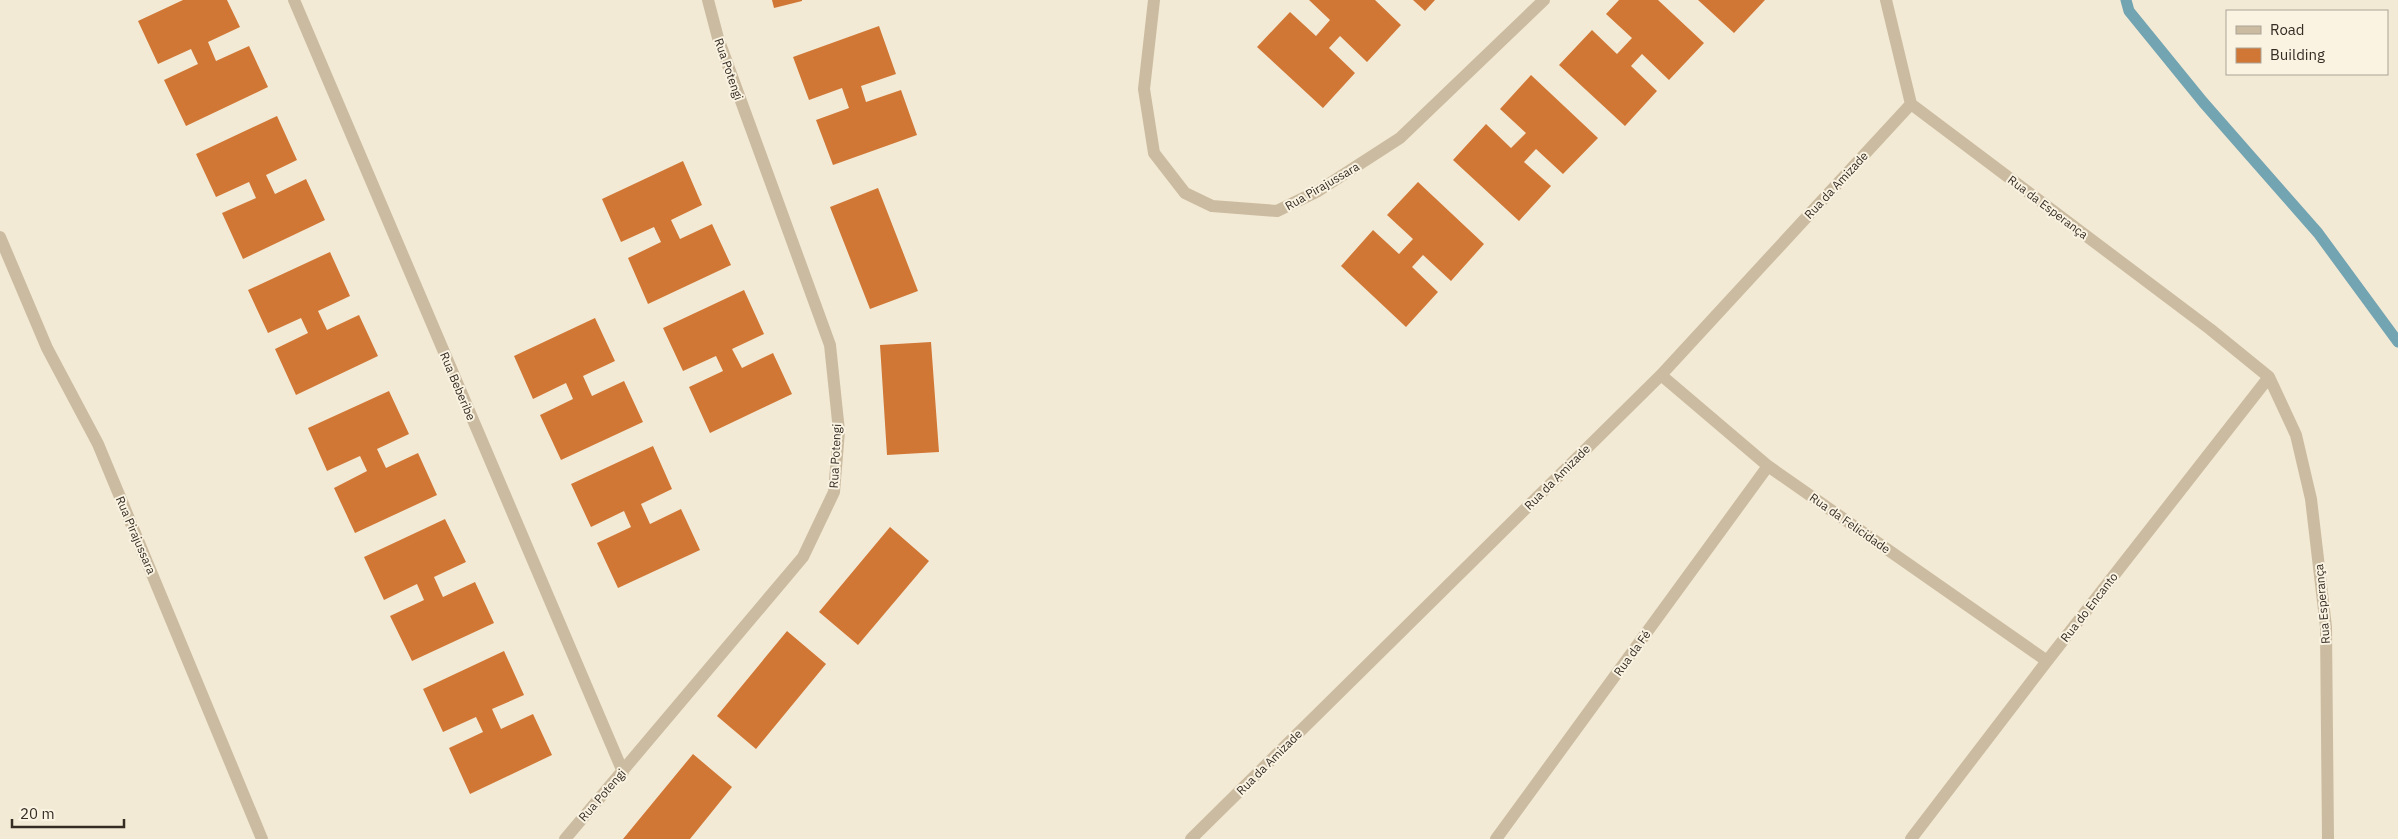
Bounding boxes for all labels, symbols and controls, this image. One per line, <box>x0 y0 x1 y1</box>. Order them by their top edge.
legend <box>2226 10 2388 75</box>
text: Road <box>2270 20 2305 39</box>
street label: Rua Potengi <box>711 36 747 102</box>
text: Building <box>2270 45 2325 64</box>
street label: Rua da Amizade <box>1801 148 1871 222</box>
street label: Rua Pirajussara <box>1282 158 1362 213</box>
street label: Rua da Esperança <box>2005 172 2091 242</box>
street label: Rua Beberibe <box>437 350 479 423</box>
street label: Rua Potengi <box>826 423 844 489</box>
street label: Rua da Amizade <box>1521 441 1593 513</box>
street label: Rua da Felicidade <box>1807 490 1894 557</box>
street label: Rua Pirajussara <box>113 494 159 577</box>
street label: Rua Esperança <box>2311 563 2333 645</box>
street label: Rua do Encanto <box>2057 569 2121 645</box>
street label: Rua da Fé <box>1610 627 1654 679</box>
street label: Rua da Amizade <box>1233 726 1305 798</box>
street label: Rua Potengi <box>575 766 629 824</box>
scale bar <box>12 796 125 828</box>
text: 20 m <box>20 804 55 823</box>

